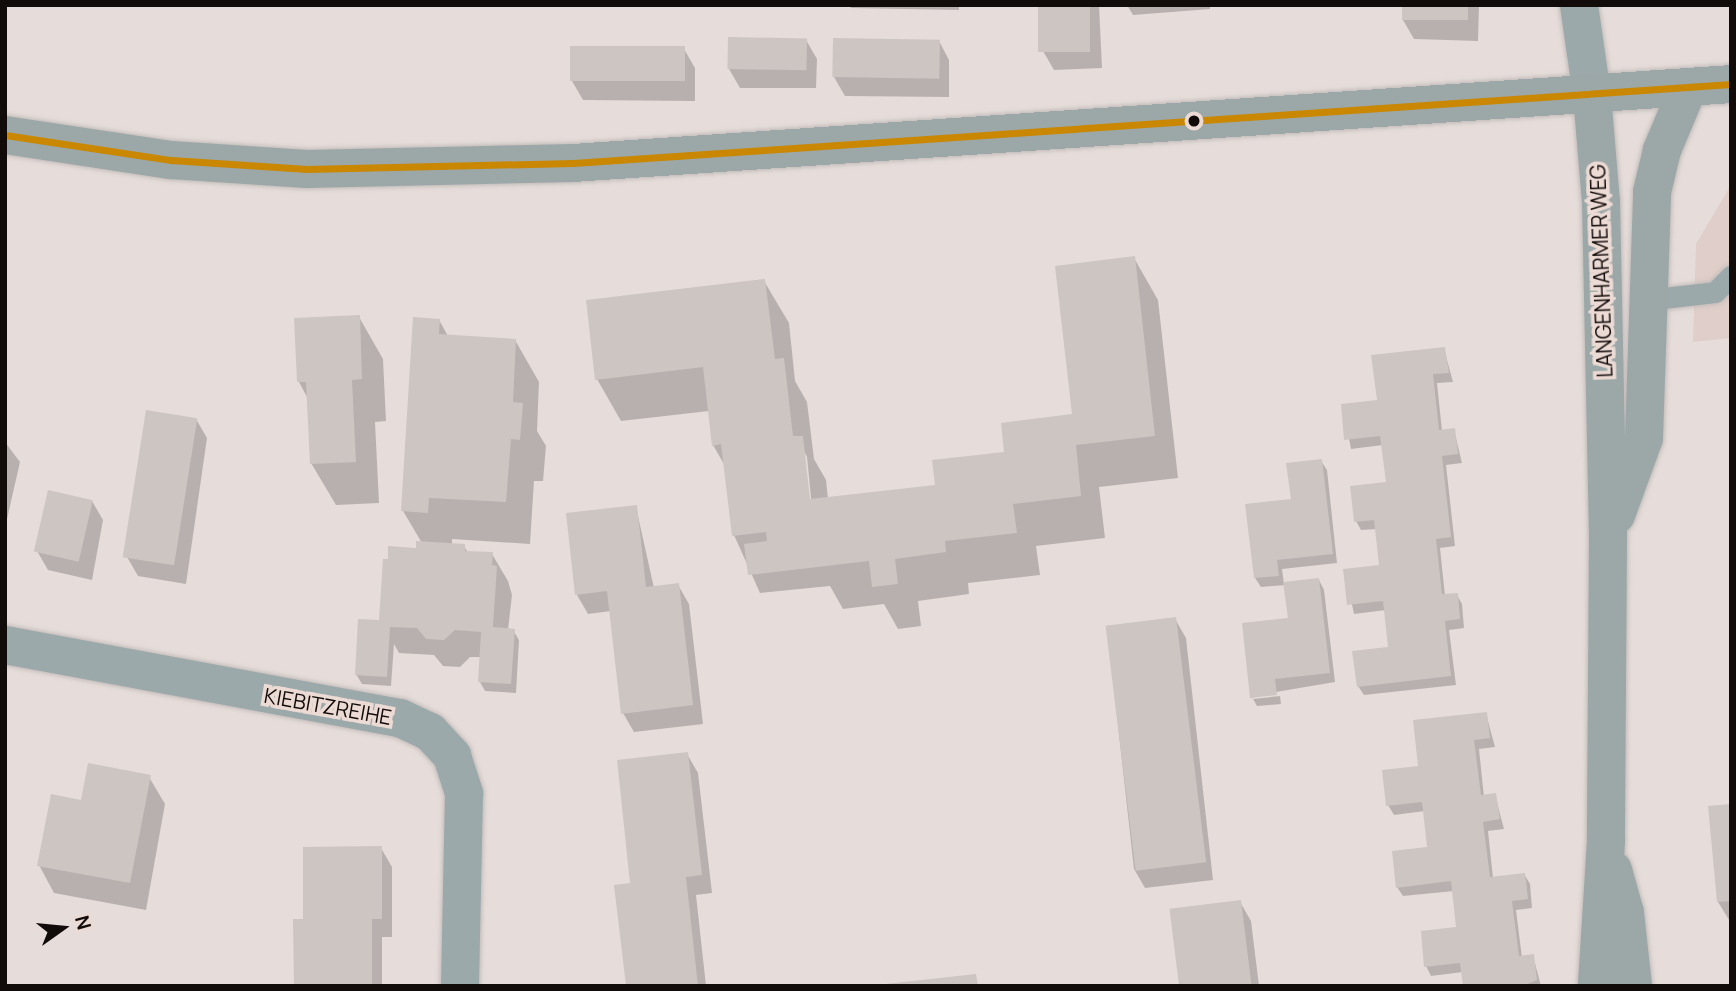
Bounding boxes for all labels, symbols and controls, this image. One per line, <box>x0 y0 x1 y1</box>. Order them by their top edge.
unlabelled marker <box>1187 114 1201 128</box>
street label: LANGENHARMER WEG <box>1585 164 1617 378</box>
street label: KIEBITZREIHE <box>262 682 394 730</box>
north arrow <box>28 893 98 963</box>
text: N <box>69 913 98 933</box>

